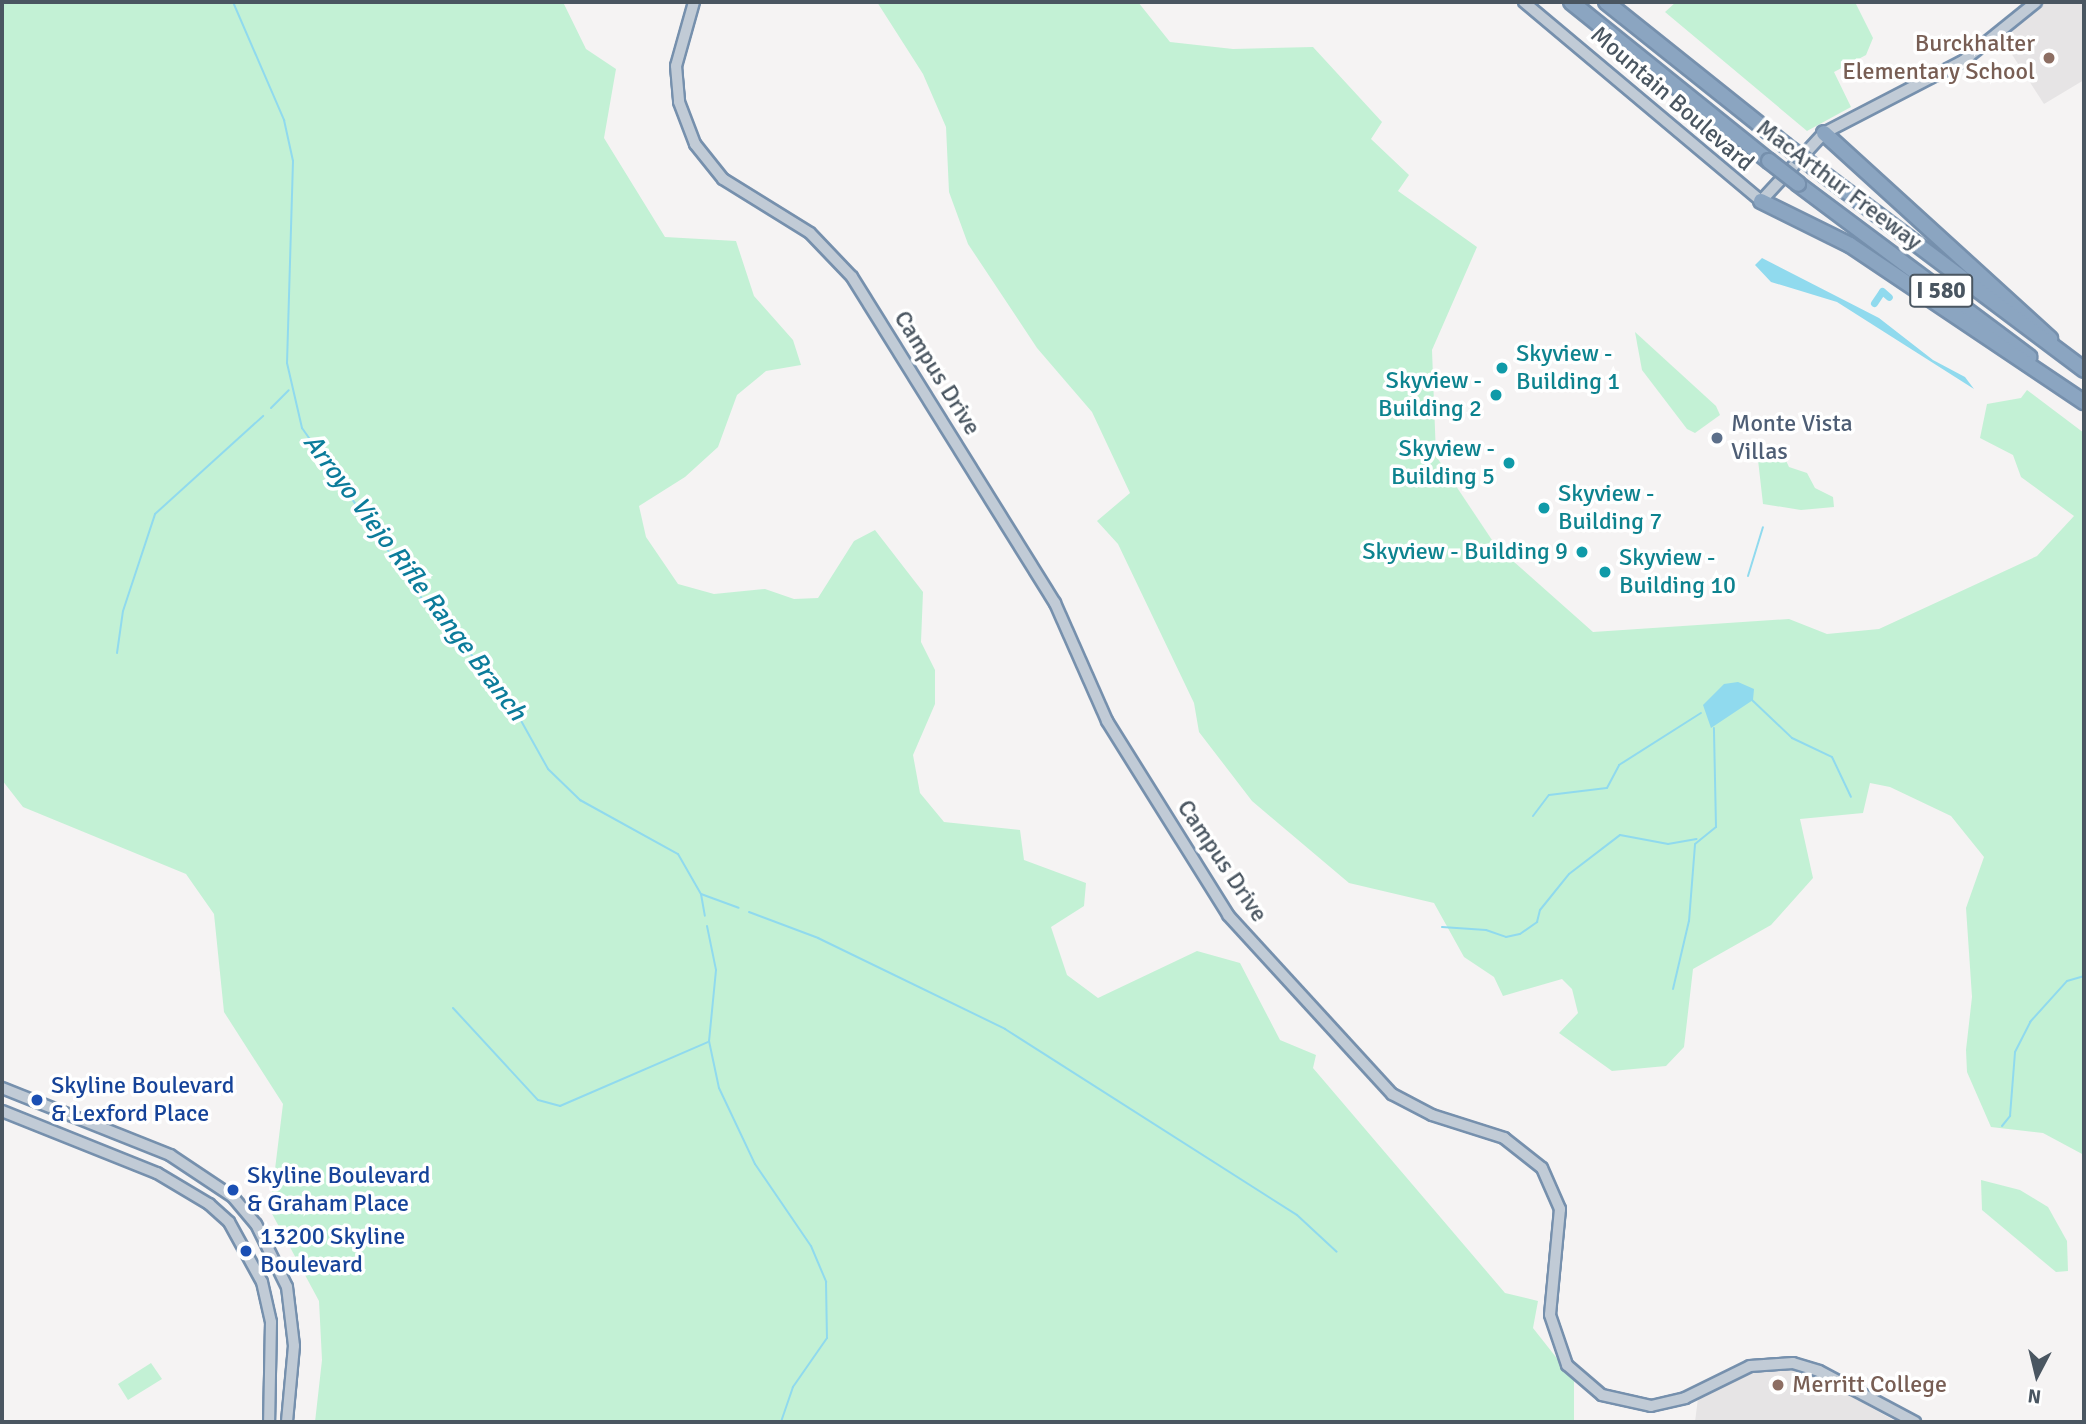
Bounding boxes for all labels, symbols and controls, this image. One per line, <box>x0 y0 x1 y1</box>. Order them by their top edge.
street label: Mountain Boulevard <box>1585 20 1759 178</box>
place label: Burckhalter Elementary School <box>1842 30 2035 86</box>
marker: Burckhalter Elementary School <box>2041 50 2057 66</box>
street label: MacArthur Freeway <box>1751 113 1927 257</box>
road number: I 580 <box>1908 272 1974 310</box>
street label: Campus Drive <box>887 306 987 440</box>
place label: Skyview - Building 1 <box>1516 340 1620 396</box>
marker: Skyview - Building 1 <box>1494 360 1510 376</box>
place label: Skyview - Building 2 <box>1378 367 1482 423</box>
marker: Skyview - Building 2 <box>1488 387 1504 403</box>
place label: Monte Vista Villas <box>1731 410 1853 466</box>
water label: Arroyo Viejo Rifle Range Branch <box>296 428 532 728</box>
marker: Monte Vista Villas <box>1709 430 1725 446</box>
place label: Skyview - Building 5 <box>1391 435 1495 491</box>
marker: Skyview - Building 5 <box>1501 455 1517 471</box>
place label: Skyview - Building 7 <box>1558 480 1662 536</box>
marker: Skyview - Building 7 <box>1536 500 1552 516</box>
place label: Skyview - Building 9 <box>1362 538 1568 566</box>
marker: Skyview - Building 9 <box>1574 544 1590 560</box>
place label: Skyview - Building 10 <box>1619 544 1736 600</box>
marker: Skyview - Building 10 <box>1597 564 1613 580</box>
street label: Campus Drive <box>1171 795 1273 927</box>
place label: Skyline Boulevard & Lexford Place <box>51 1072 234 1128</box>
marker: Skyline Boulevard & Lexford Place <box>29 1092 45 1108</box>
place label: Skyline Boulevard & Graham Place <box>247 1162 430 1218</box>
marker: Skyline Boulevard & Graham Place <box>225 1182 241 1198</box>
place label: 13200 Skyline Boulevard <box>260 1223 405 1279</box>
marker: 13200 Skyline Boulevard <box>238 1243 254 1259</box>
north arrow <box>2002 1340 2072 1410</box>
place label: Merritt College <box>1792 1371 1947 1399</box>
marker: Merritt College <box>1770 1377 1786 1393</box>
text: N <box>2026 1383 2042 1409</box>

